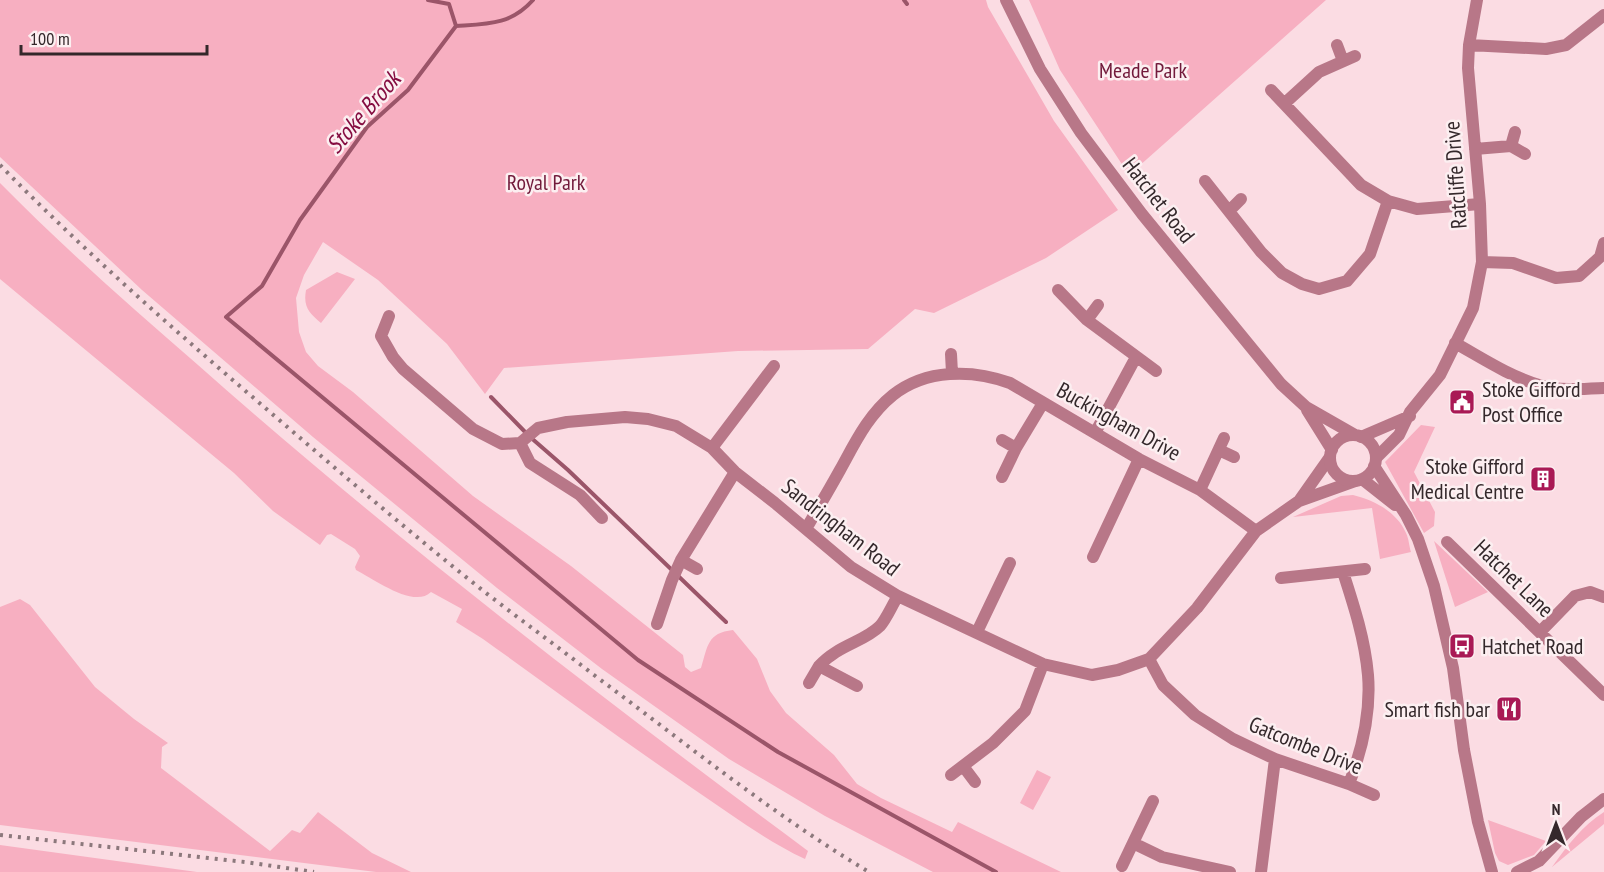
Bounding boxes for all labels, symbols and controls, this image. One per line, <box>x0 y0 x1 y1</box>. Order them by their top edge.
scale bar <box>21 18 207 56</box>
text: 100 m <box>30 27 70 50</box>
park label: Meade Park <box>1099 56 1187 84</box>
water label: Stoke Brook <box>319 62 409 160</box>
street label: Ratcliffe Drive <box>1437 120 1473 230</box>
street label: Hatchet Road <box>1117 151 1201 249</box>
park label: Royal Park <box>507 168 586 196</box>
street label: Buckingham Drive <box>1052 375 1186 467</box>
place label: Stoke Gifford Post Office <box>1482 375 1581 428</box>
public building icon: Stoke Gifford Post Office <box>1447 387 1477 417</box>
place label: Stoke Gifford Medical Centre <box>1411 452 1524 505</box>
building icon: Stoke Gifford Medical Centre <box>1528 464 1558 494</box>
street label: Sandringham Road <box>776 472 906 582</box>
street label: Hatchet Lane <box>1468 533 1560 623</box>
bus stop icon: Hatchet Road <box>1447 631 1477 661</box>
place label: Hatchet Road <box>1482 632 1583 660</box>
restaurant icon: Smart fish bar <box>1494 694 1524 724</box>
place label: Smart fish bar <box>1384 695 1490 723</box>
street label: Gatcombe Drive <box>1245 710 1367 780</box>
north arrow <box>1526 794 1586 854</box>
text: N <box>1552 799 1560 819</box>

